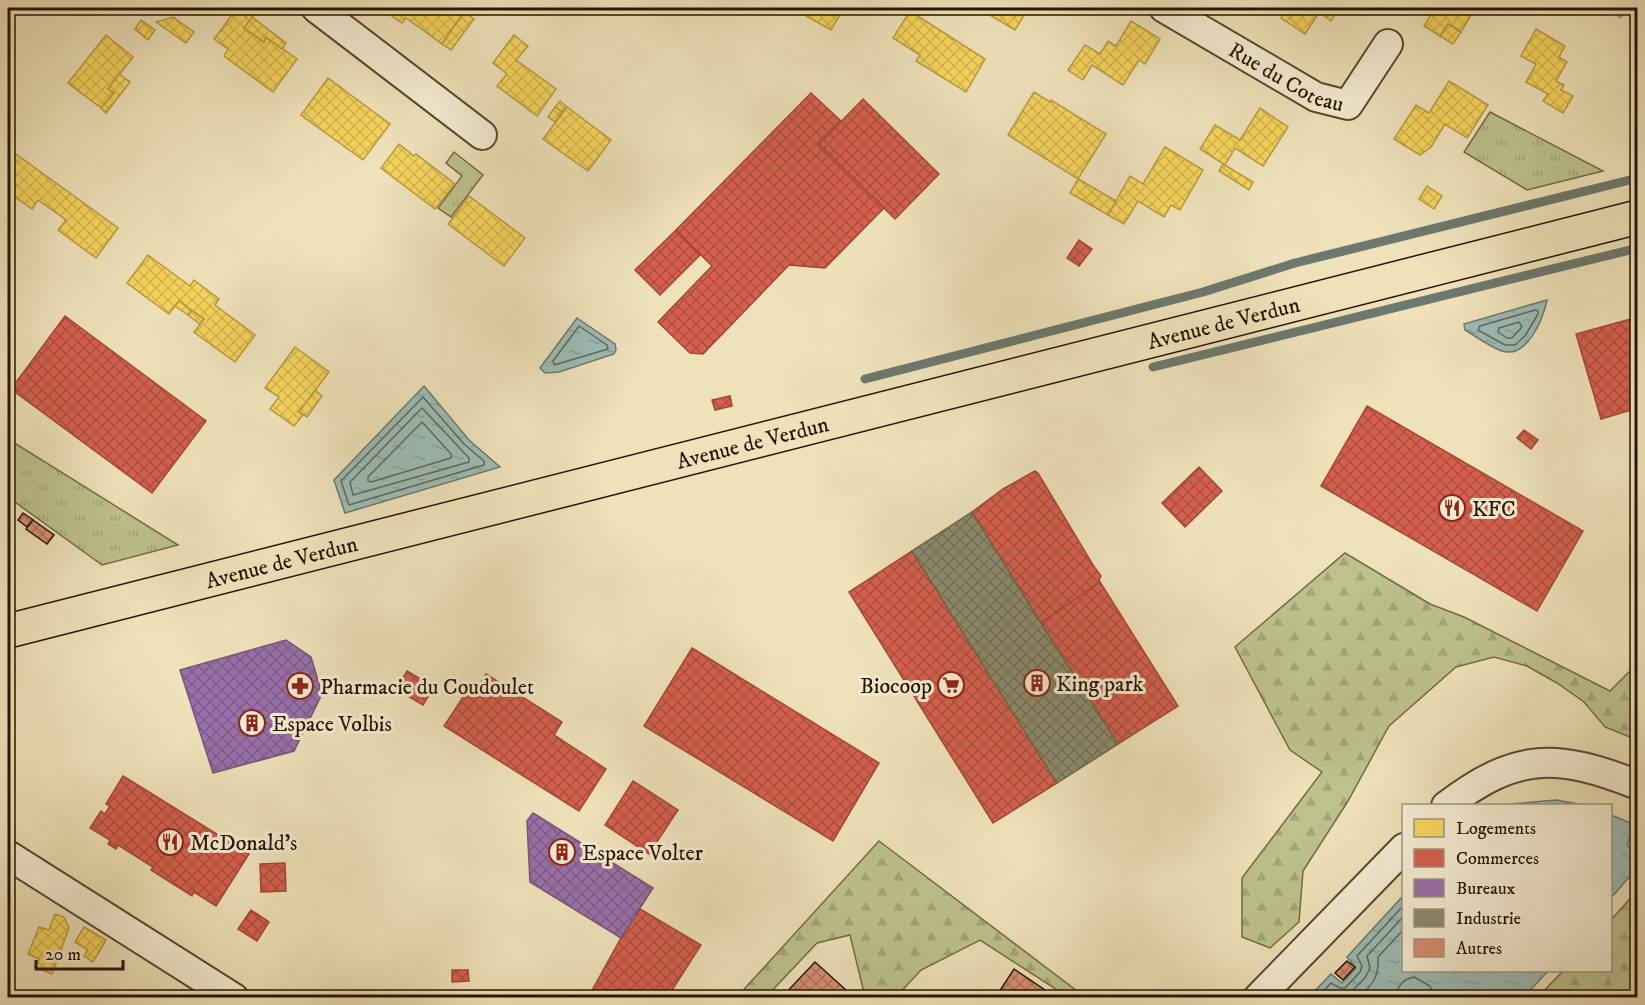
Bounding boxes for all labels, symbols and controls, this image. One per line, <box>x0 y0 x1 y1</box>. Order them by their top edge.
street label: Rue du Coteau <box>1223 37 1346 118</box>
street label: Avenue de Verdun <box>1145 291 1303 356</box>
street label: Avenue de Verdun <box>674 411 832 476</box>
restaurant icon: KFC <box>1437 493 1467 523</box>
place label: KFC <box>1472 496 1516 523</box>
street label: Avenue de Verdun <box>203 531 361 595</box>
building icon: King park <box>1022 668 1052 698</box>
supermarket icon: Biocoop <box>936 670 966 700</box>
pharmacy icon: Pharmacie du Coudoulet <box>285 671 315 701</box>
place label: King park <box>1056 671 1144 698</box>
place label: Biocoop <box>860 673 932 700</box>
place label: Pharmacie du Coudoulet <box>320 674 534 701</box>
building icon: Espace Volbis <box>237 708 267 738</box>
place label: Espace Volbis <box>272 711 392 738</box>
legend <box>1402 804 1612 972</box>
text: Logements <box>1456 818 1536 840</box>
restaurant icon: McDonald's <box>155 827 185 857</box>
place label: McDonald's <box>190 830 297 857</box>
building icon: Espace Volter <box>547 837 577 867</box>
place label: Espace Volter <box>582 840 704 867</box>
text: Commerces <box>1456 848 1539 870</box>
text: Bureaux <box>1456 878 1516 900</box>
text: Industrie <box>1456 908 1521 930</box>
scale bar <box>36 933 123 971</box>
text: Autres <box>1456 938 1502 960</box>
text: 20 m <box>45 944 81 966</box>

